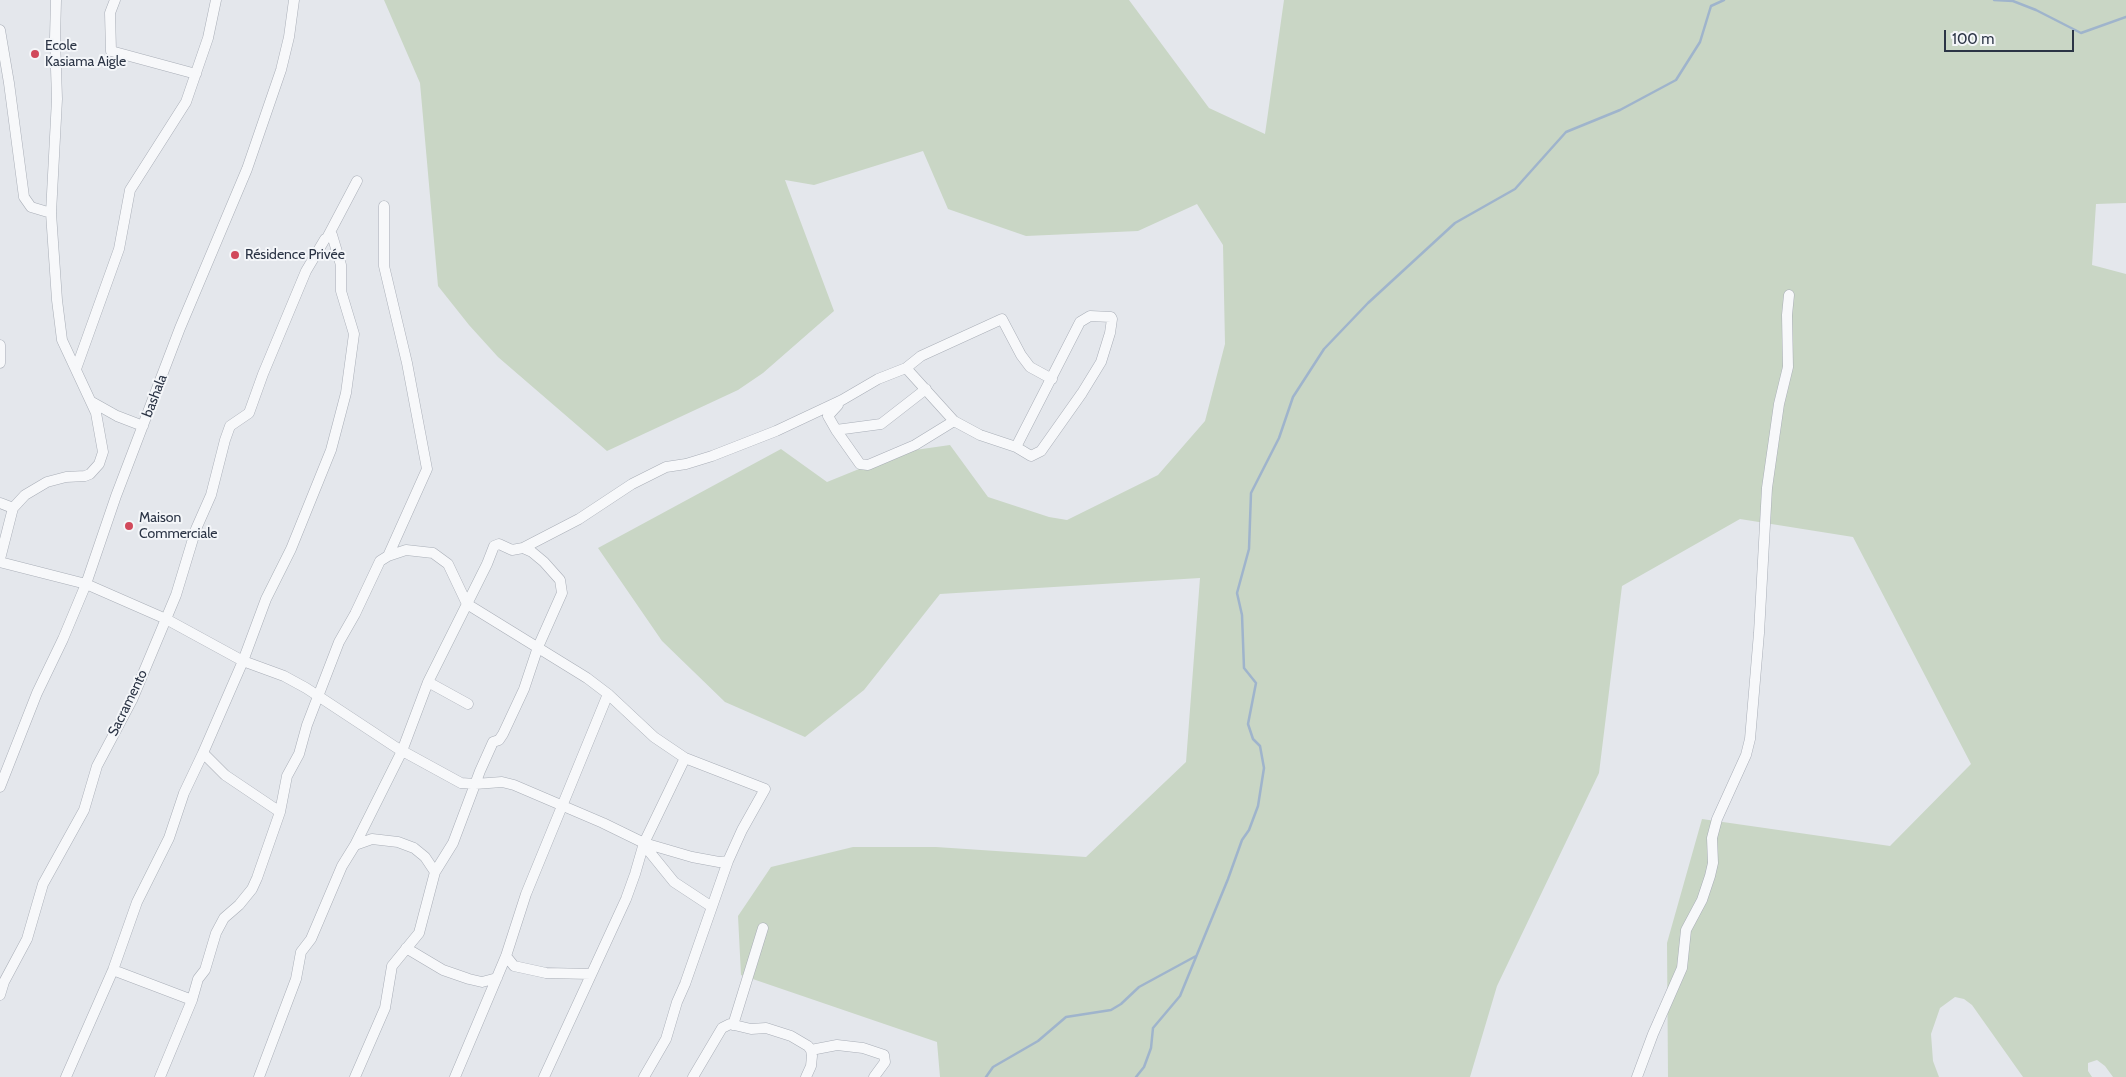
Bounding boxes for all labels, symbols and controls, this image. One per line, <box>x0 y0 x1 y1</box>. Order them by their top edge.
scale bar <box>1946 20 2076 52</box>
text: 100 m <box>1952 30 1994 48</box>
place label: Ecole Kasiama Aigle <box>45 38 126 70</box>
marker: Ecole Kasiama Aigle <box>29 48 41 60</box>
place label: Résidence Privée <box>245 247 345 263</box>
marker: Résidence Privée <box>229 249 241 261</box>
street label: bashala <box>139 372 171 420</box>
place label: Maison Commerciale <box>139 510 218 542</box>
marker: Maison Commerciale <box>123 520 135 532</box>
street label: Sacramento <box>105 667 151 739</box>

